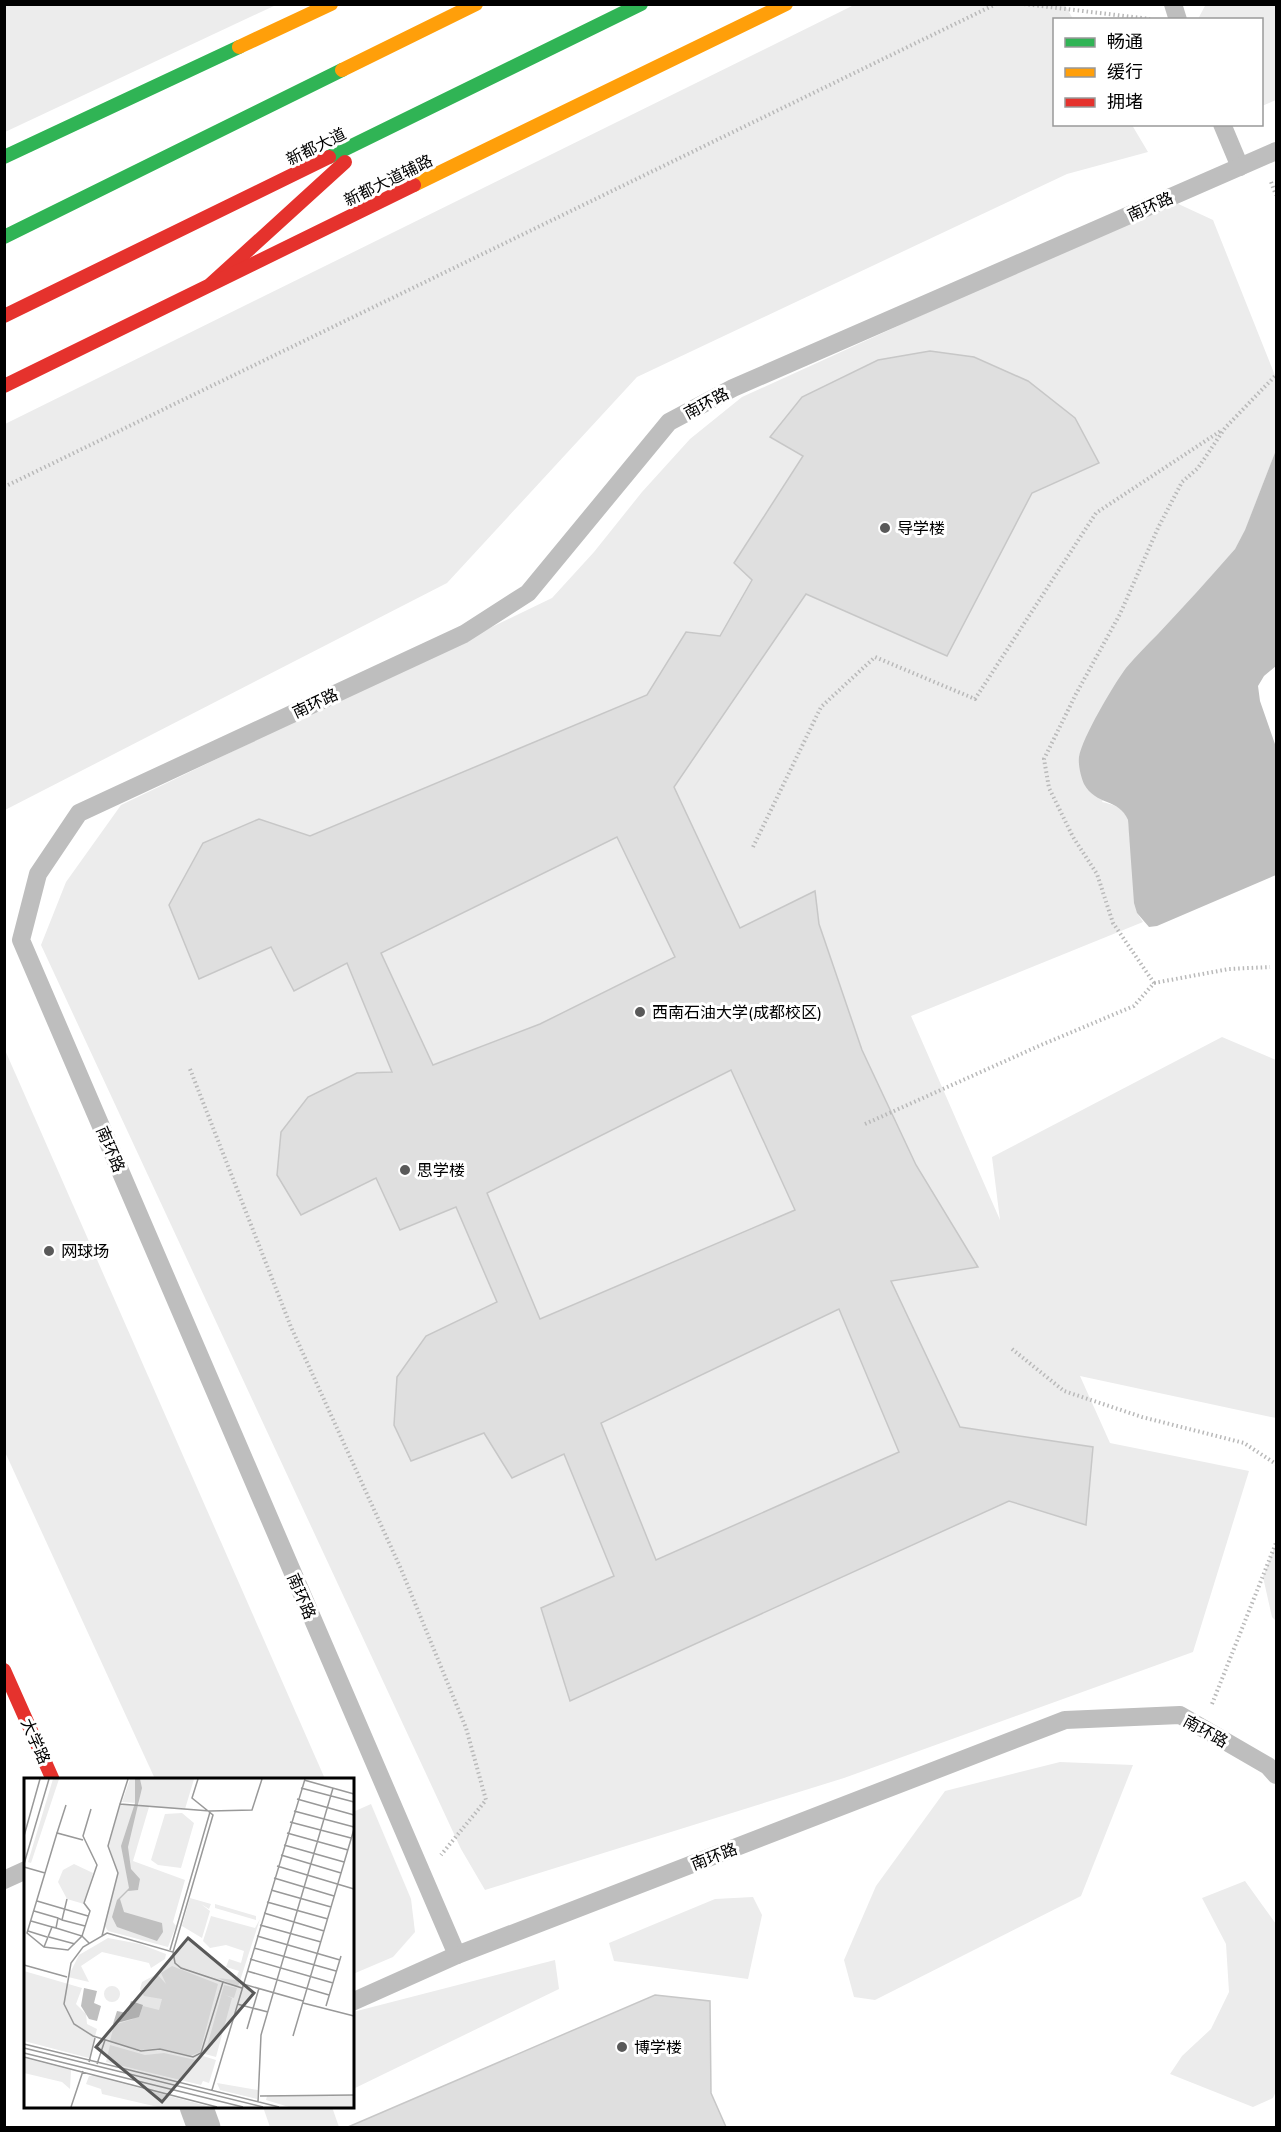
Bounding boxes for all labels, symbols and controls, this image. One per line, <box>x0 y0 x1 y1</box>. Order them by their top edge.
legend <box>1053 18 1263 126</box>
text: 畅通 <box>1107 30 1143 53</box>
text: 缓行 <box>1107 60 1143 83</box>
text: 拥堵 <box>1107 90 1143 113</box>
street label: 新都大道 <box>283 123 349 169</box>
street label: 新都大道辅路 <box>340 150 436 210</box>
street label: 南环路 <box>1124 187 1176 225</box>
street label: 南环路 <box>680 383 732 423</box>
place label: 导学楼 <box>897 518 945 538</box>
marker: 导学楼 <box>878 521 892 535</box>
street label: 南环路 <box>289 684 341 722</box>
place label: 西南石油大学(成都校区) <box>652 1002 822 1022</box>
marker: 西南石油大学(成都校区) <box>633 1005 647 1019</box>
street label: 南环路 <box>92 1123 130 1175</box>
place label: 思学楼 <box>417 1160 465 1180</box>
marker: 思学楼 <box>398 1163 412 1177</box>
place label: 网球场 <box>61 1241 109 1261</box>
marker: 网球场 <box>42 1244 56 1258</box>
street label: 南环路 <box>283 1570 321 1622</box>
street label: 南环路 <box>1180 1711 1232 1751</box>
street label: 大学路 <box>17 1715 55 1767</box>
inset map <box>24 1778 354 2108</box>
street label: 南环路 <box>688 1838 740 1874</box>
place label: 博学楼 <box>634 2037 682 2057</box>
marker: 博学楼 <box>615 2040 629 2054</box>

